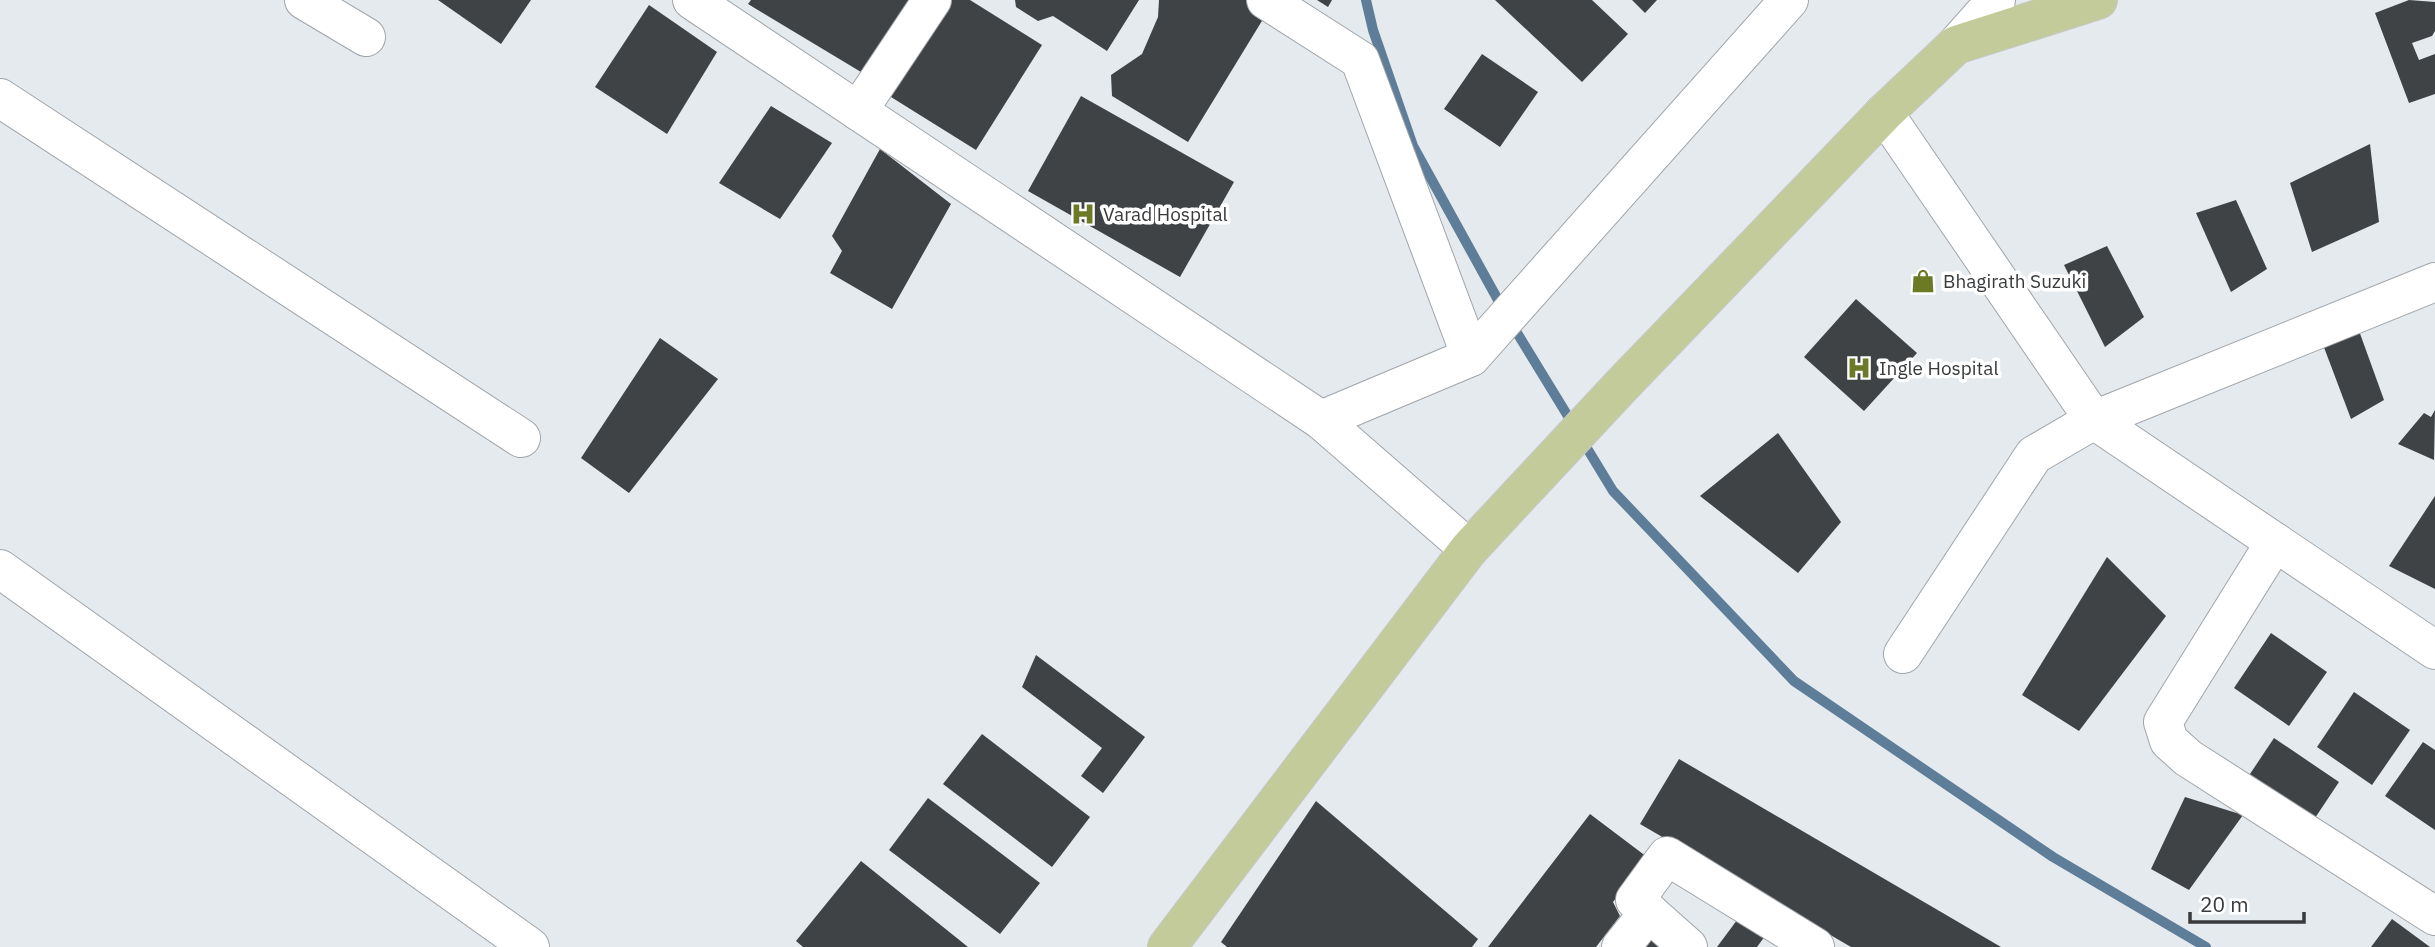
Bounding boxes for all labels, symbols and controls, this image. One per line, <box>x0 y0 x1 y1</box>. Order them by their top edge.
hospital icon: Varad Hospital <box>1069 200 1097 228</box>
place label: Varad Hospital <box>1103 202 1228 226</box>
shop icon: Bhagirath Suzuki <box>1909 267 1937 295</box>
place label: Bhagirath Suzuki <box>1943 269 2086 293</box>
hospital icon: Ingle Hospital <box>1845 354 1873 382</box>
place label: Ingle Hospital <box>1879 356 1999 380</box>
scale bar <box>2190 880 2304 924</box>
text: 20 m <box>2200 890 2249 918</box>

